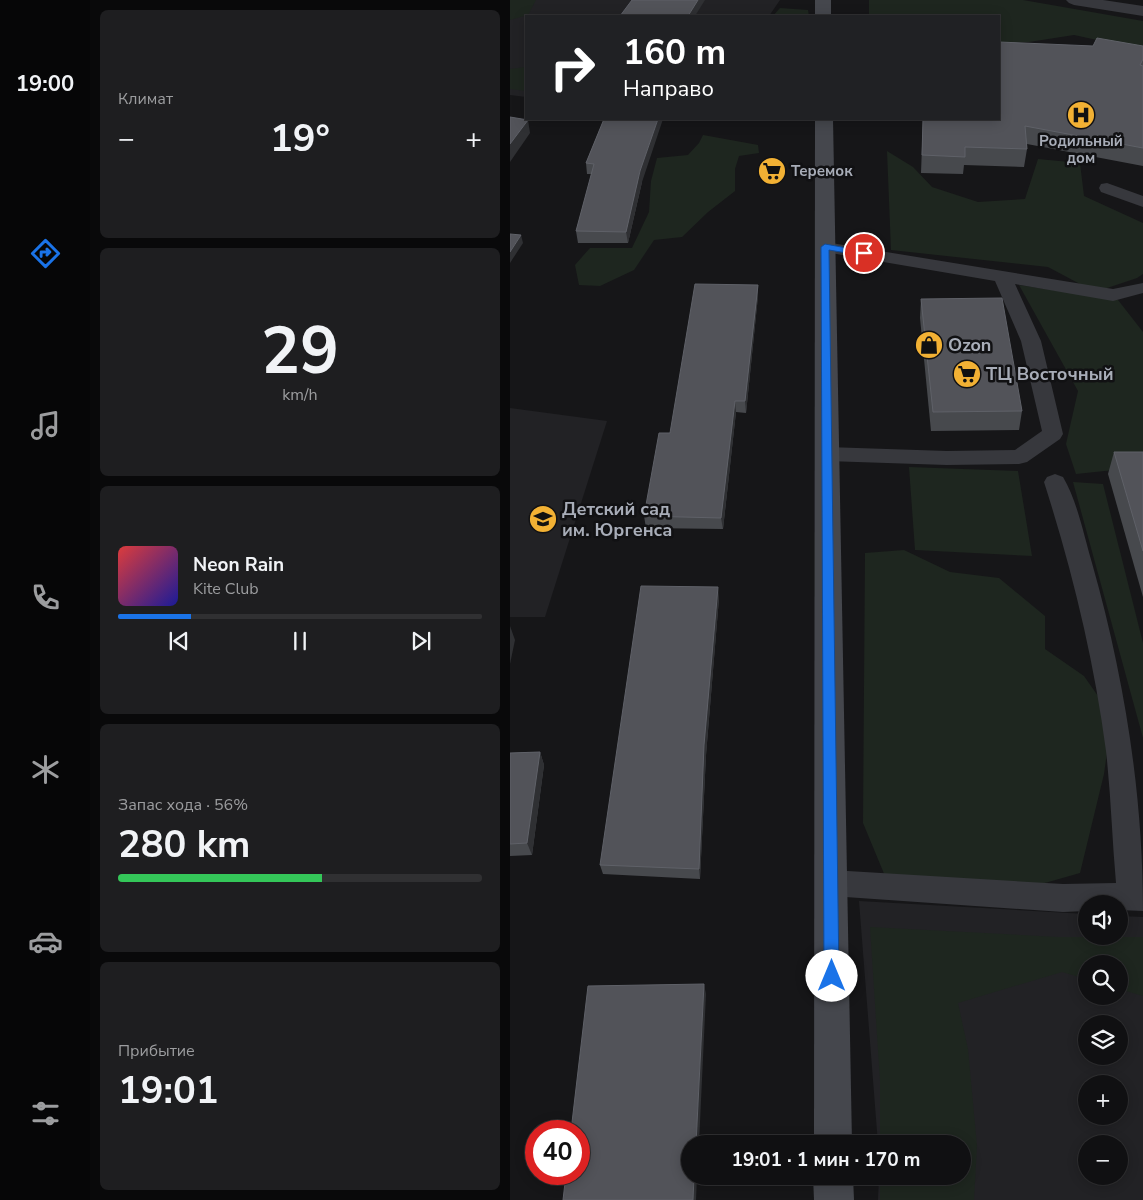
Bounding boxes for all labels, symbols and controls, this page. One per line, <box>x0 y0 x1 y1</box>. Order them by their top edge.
text: 160 m <box>623 29 726 76</box>
icon: right <box>540 35 605 100</box>
text: 19:00 <box>16 69 74 99</box>
text: Направо <box>623 74 714 104</box>
text: Климат <box>118 88 173 110</box>
hospital icon: Родильный дом <box>1066 100 1096 130</box>
text: 19° <box>270 113 330 164</box>
text: − <box>118 120 135 158</box>
text: + <box>465 120 482 158</box>
place label: Родильный дом <box>1039 131 1123 168</box>
supermarket icon: Теремок <box>757 156 787 186</box>
place label: Теремок <box>791 161 853 181</box>
pin <box>843 232 885 274</box>
icon: directions <box>28 236 63 271</box>
icon: arrive <box>850 239 878 267</box>
text: 29 <box>261 307 339 396</box>
shop icon: Ozon <box>914 330 944 360</box>
place label: Ozon <box>948 333 991 357</box>
supermarket icon: ТЦ Восточный <box>952 359 982 389</box>
place label: ТЦ Восточный <box>986 362 1114 386</box>
text: km/h <box>282 384 318 406</box>
icon: music <box>28 408 63 443</box>
place label: Детский сад им. Юргенса <box>562 497 672 542</box>
school or university icon: Детский сад им. Юргенса <box>528 504 558 534</box>
text: Neon Rain <box>193 552 284 578</box>
text: Kite Club <box>193 578 259 600</box>
icon: phone <box>28 580 63 615</box>
icon: previous <box>165 627 193 655</box>
icon: pause <box>286 627 314 655</box>
icon: next <box>407 627 435 655</box>
icon: climate <box>28 752 63 787</box>
text: Запас хода · 56% <box>118 794 248 816</box>
text: 280 km <box>118 819 250 870</box>
map controls <box>1078 895 1128 1185</box>
button: sound <box>1078 895 1128 945</box>
icon: car <box>28 924 63 959</box>
position arrow <box>805 949 857 1001</box>
button: search <box>1078 955 1128 1005</box>
button: layers <box>1078 1015 1128 1065</box>
text: Прибытие <box>118 1040 195 1062</box>
text: 19:01 <box>118 1065 219 1116</box>
button: + <box>1078 1075 1128 1125</box>
icon: filters <box>28 1096 63 1131</box>
speed limit sign: 40 <box>525 1120 590 1185</box>
button: − <box>1078 1135 1128 1185</box>
text: 19:01 · 1 мин · 170 m <box>732 1147 920 1173</box>

